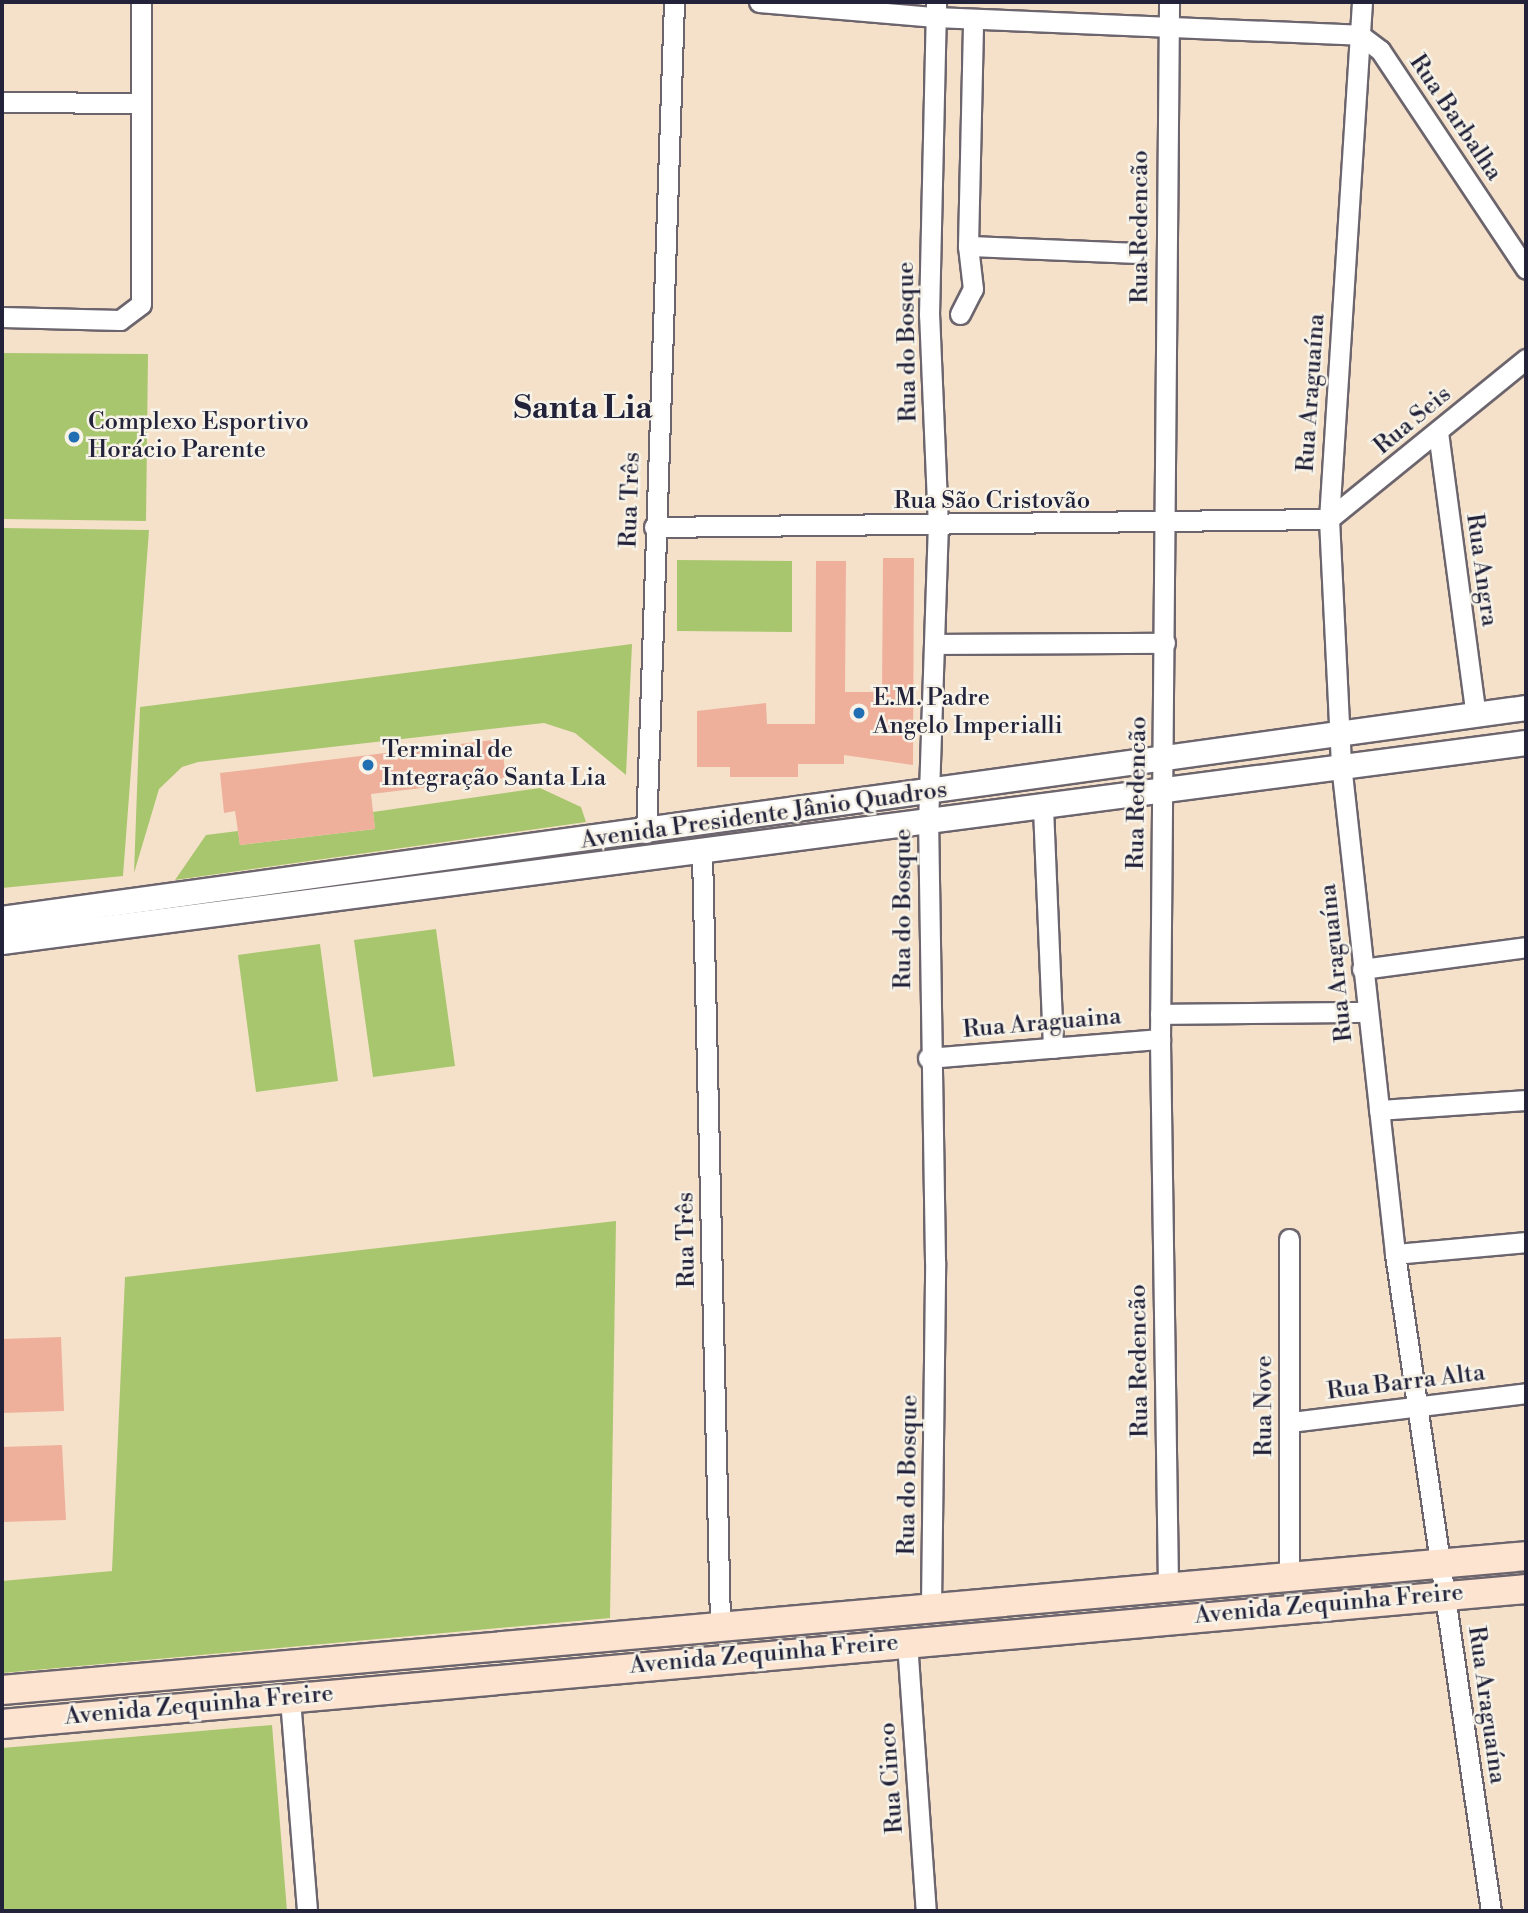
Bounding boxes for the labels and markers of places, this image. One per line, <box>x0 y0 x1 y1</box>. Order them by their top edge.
place label: Complexo Esportivo Horácio Parente <box>88 409 309 465</box>
marker: Complexo Esportivo Horácio Parente <box>66 429 82 445</box>
place label: E.M. Padre Angelo Imperialli <box>873 685 1063 741</box>
marker: E.M. Padre Angelo Imperialli <box>851 705 867 721</box>
place label: Terminal de Integração Santa Lia <box>382 737 606 793</box>
marker: Terminal de Integração Santa Lia <box>360 757 376 773</box>

